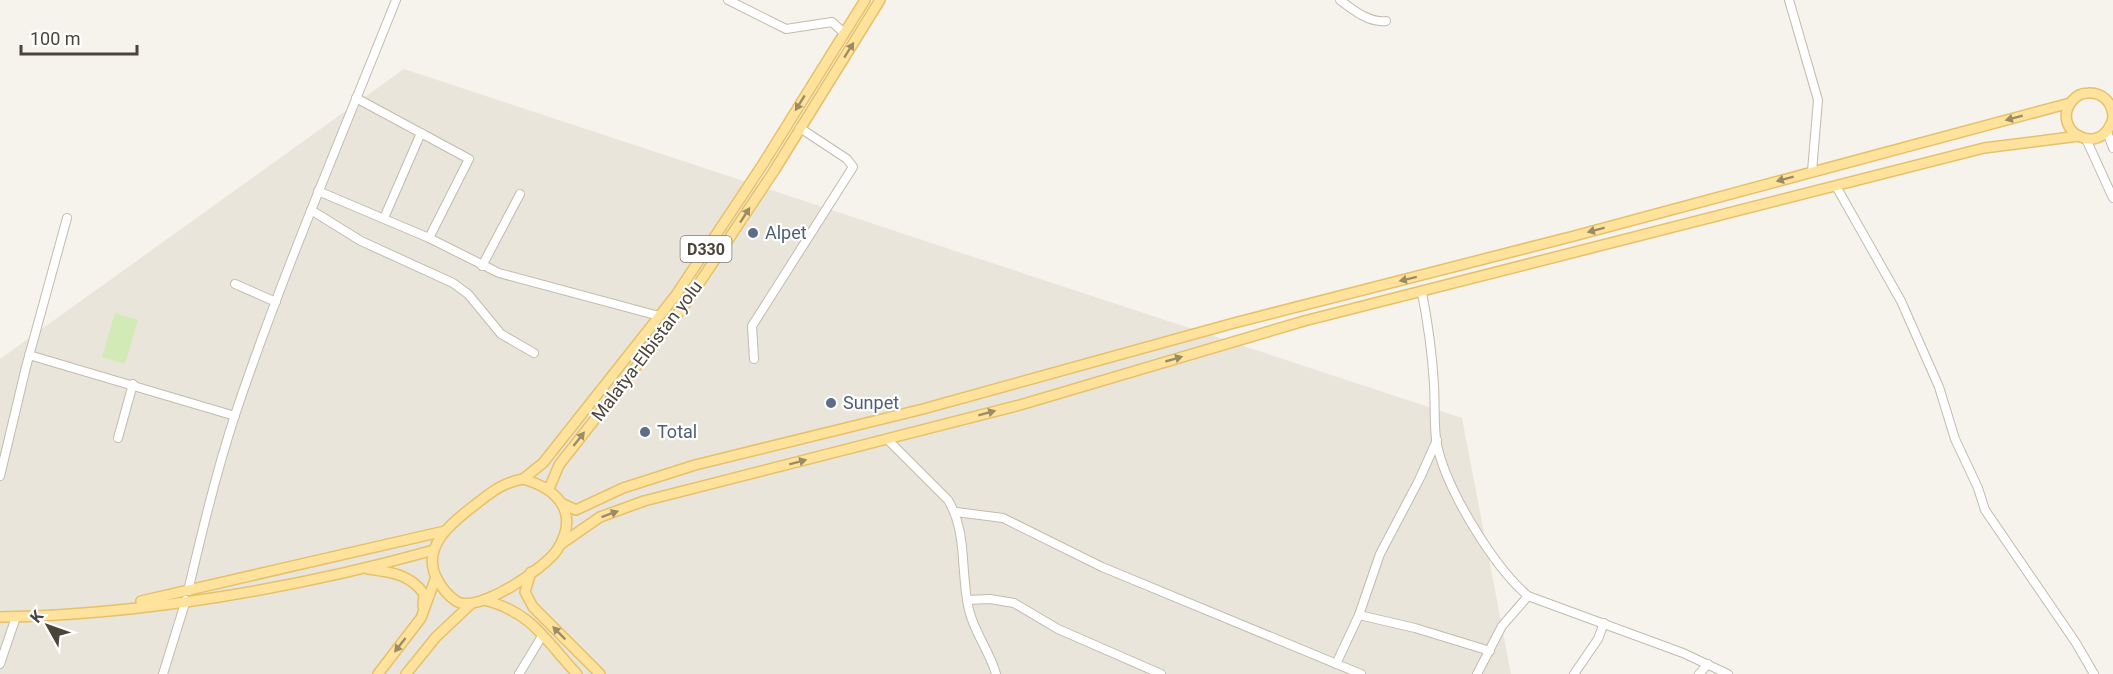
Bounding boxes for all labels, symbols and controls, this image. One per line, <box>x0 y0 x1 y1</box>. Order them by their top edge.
scale bar <box>21 18 136 56</box>
text: 100 m <box>30 28 81 49</box>
one-way arrow <box>844 42 855 58</box>
one-way arrow <box>795 95 806 111</box>
one-way arrow <box>2004 113 2023 123</box>
one-way arrow <box>1775 175 1793 184</box>
one-way arrow <box>739 207 750 223</box>
place label: Alpet <box>765 222 807 243</box>
marker: Alpet <box>746 226 760 240</box>
one-way arrow <box>1587 226 1605 235</box>
road number: D330 <box>680 236 732 262</box>
one-way arrow <box>1398 274 1417 284</box>
street label: Malatya-Elbistan yolu <box>587 276 706 425</box>
one-way arrow <box>1166 354 1184 363</box>
place label: Sunpet <box>843 392 899 413</box>
marker: Sunpet <box>824 396 838 410</box>
one-way arrow <box>978 408 996 418</box>
place label: Total <box>657 421 697 442</box>
marker: Total <box>638 425 652 439</box>
one-way arrow <box>573 431 586 447</box>
one-way arrow <box>789 457 807 466</box>
one-way arrow <box>602 508 620 518</box>
north arrow <box>18 596 78 656</box>
text: K <box>26 606 48 627</box>
one-way arrow <box>552 626 566 640</box>
one-way arrow <box>395 638 407 653</box>

